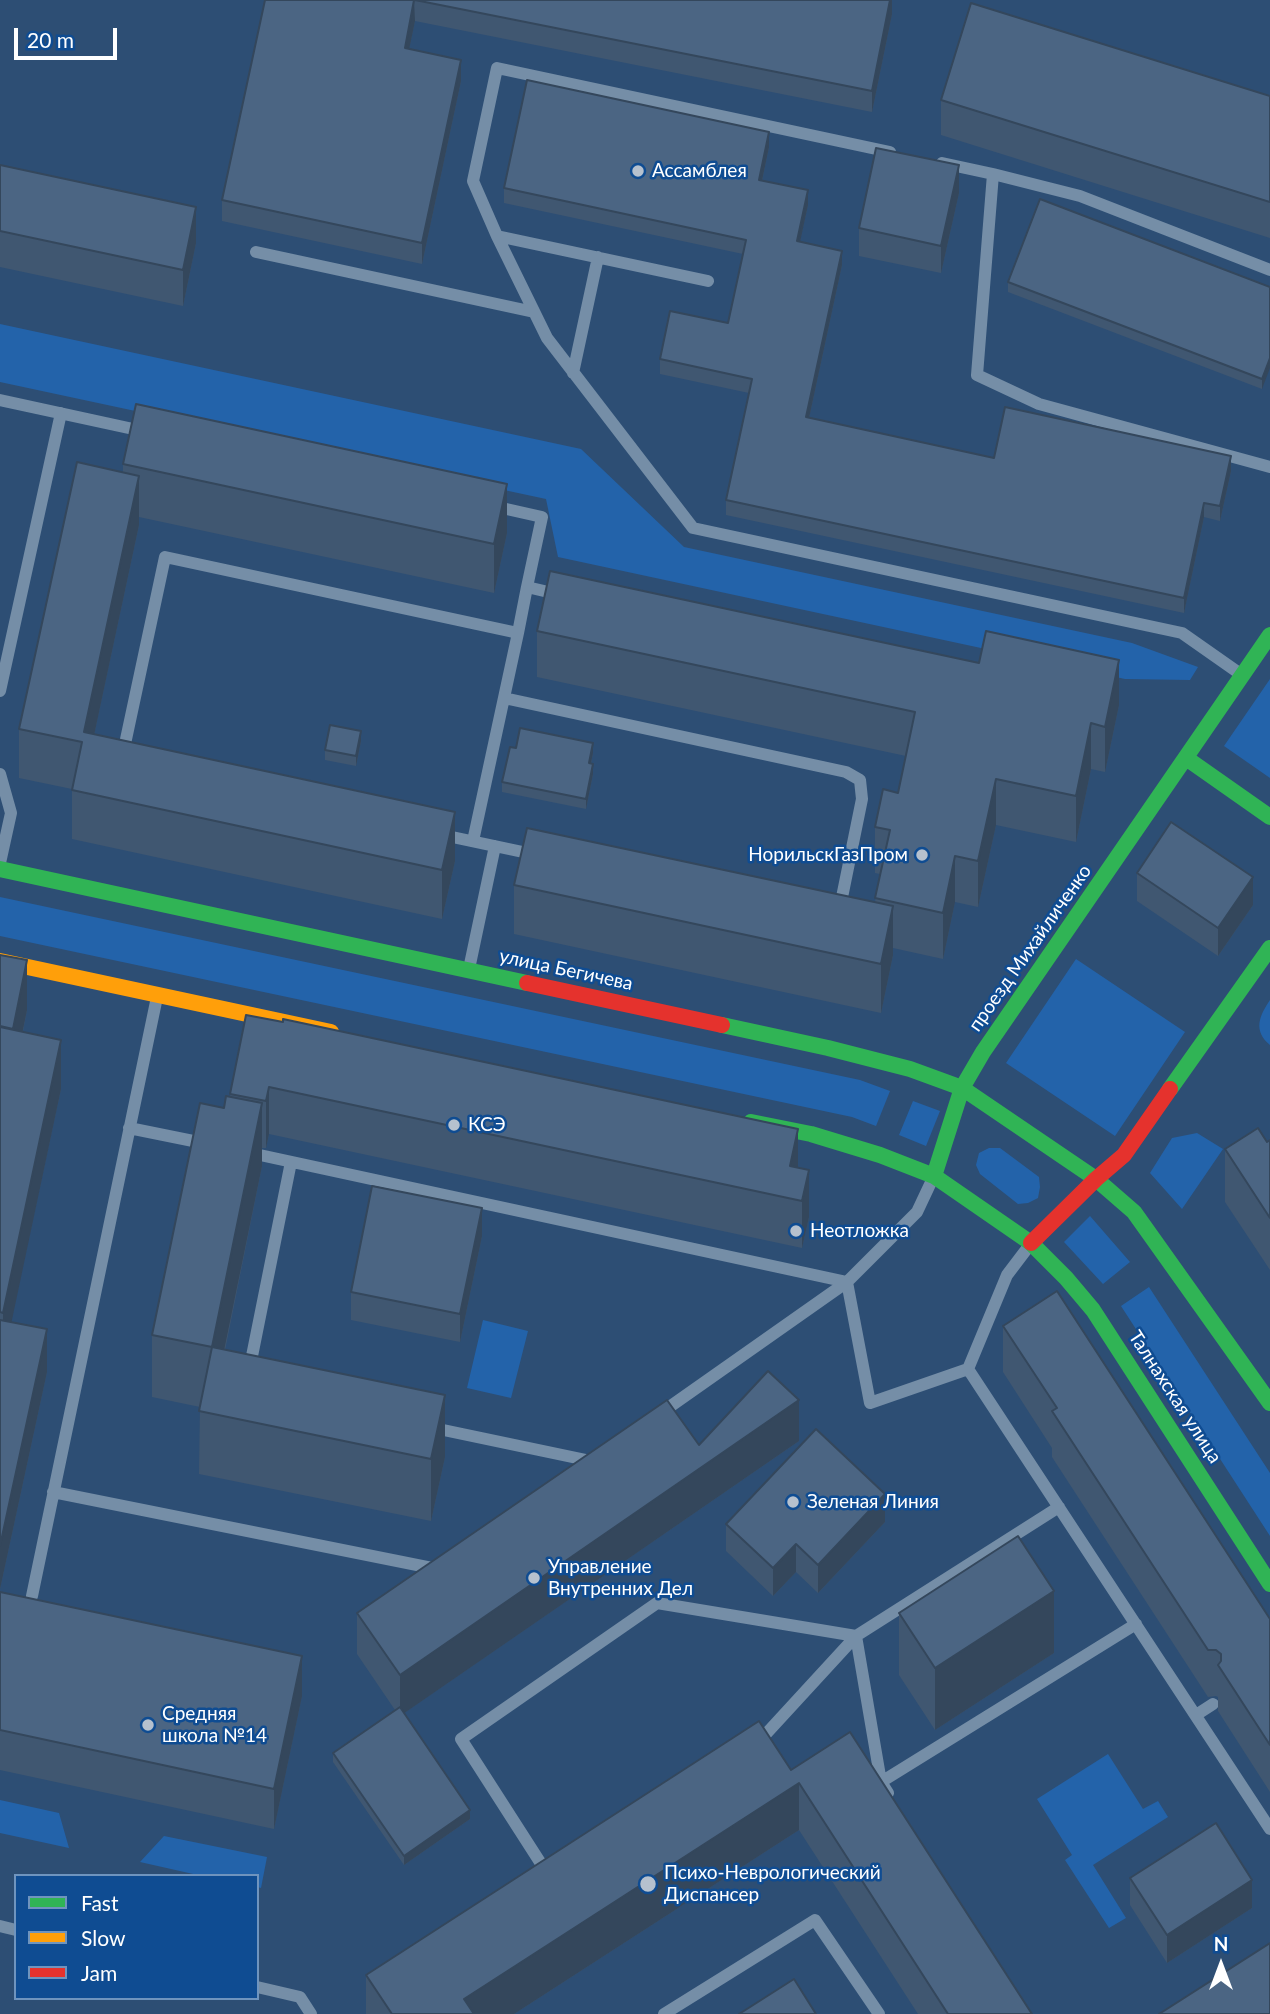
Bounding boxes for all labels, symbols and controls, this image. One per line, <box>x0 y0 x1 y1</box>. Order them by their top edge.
scale bar <box>18 14 121 58</box>
text: 20 m <box>27 27 74 52</box>
place label: Ассамблея <box>652 160 747 182</box>
marker: Ассамблея <box>630 163 646 179</box>
place label: НорильскГазПром <box>748 844 908 866</box>
marker: НорильскГазПром <box>914 847 930 863</box>
street label: проезд Михайличенко <box>964 860 1096 1036</box>
street label: улица Бегичева <box>497 945 635 995</box>
place label: КСЭ <box>468 1114 506 1136</box>
marker: КСЭ <box>446 1117 462 1133</box>
place label: Неотложка <box>810 1220 909 1242</box>
marker: Неотложка <box>788 1223 804 1239</box>
street label: Талнахская улица <box>1124 1327 1226 1467</box>
place label: Зеленая Линия <box>807 1491 939 1513</box>
marker: Зеленая Линия <box>785 1494 801 1510</box>
place label: Управление Внутренних Дел <box>548 1556 693 1600</box>
marker: Управление Внутренних Дел <box>526 1570 542 1586</box>
place label: Средняя школа №14 <box>162 1703 267 1747</box>
marker: Средняя школа №14 <box>140 1717 156 1733</box>
place label: Психо-Неврологический Диспансер <box>664 1862 881 1906</box>
legend <box>14 1874 259 2000</box>
marker: Психо-Неврологический Диспансер <box>638 1874 658 1894</box>
text: Fast <box>81 1890 118 1915</box>
text: Slow <box>81 1925 125 1950</box>
north arrow <box>1186 1930 1256 2000</box>
text: N <box>1214 1932 1228 1955</box>
text: Jam <box>81 1960 117 1985</box>

